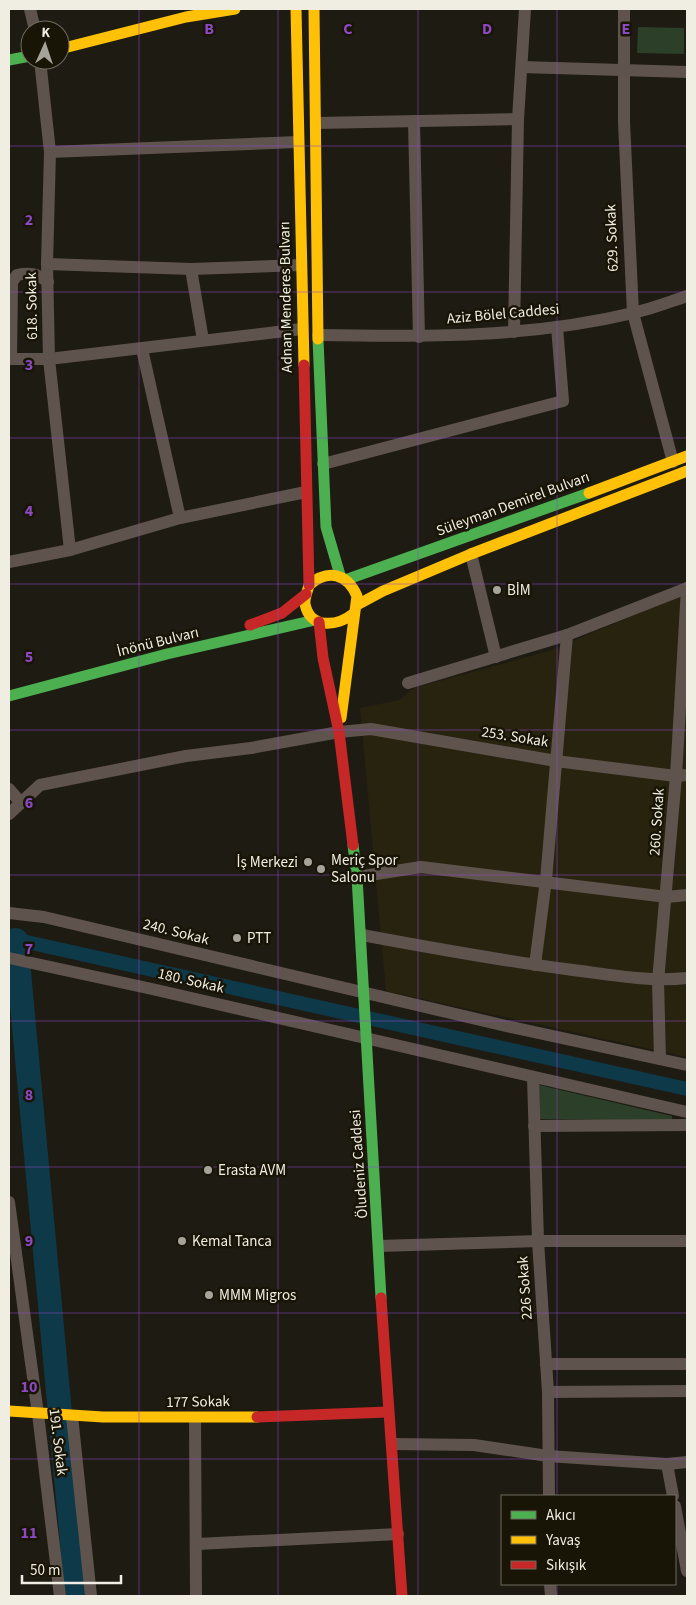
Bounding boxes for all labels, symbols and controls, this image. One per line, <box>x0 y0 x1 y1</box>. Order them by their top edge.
text: B <box>204 18 214 40</box>
text: C <box>343 18 353 40</box>
text: D <box>482 18 492 40</box>
text: E <box>622 18 630 40</box>
north arrow <box>20 20 70 70</box>
text: K <box>41 23 51 43</box>
street label: 629. Sokak <box>600 203 624 272</box>
text: 2 <box>25 209 33 231</box>
street label: Adnan Menderes Bulvarı <box>274 221 298 373</box>
street label: 618. Sokak <box>21 272 43 340</box>
street label: Aziz Bölel Caddesi <box>446 299 560 329</box>
text: 3 <box>25 354 33 376</box>
street label: Süleyman Demirel Bulvarı <box>433 466 593 542</box>
text: 4 <box>25 500 34 522</box>
place label: BİM <box>507 580 531 601</box>
marker: BİM <box>491 584 503 596</box>
street label: İnönü Bulvarı <box>115 622 201 662</box>
text: 5 <box>25 646 33 668</box>
street label: 253. Sokak <box>480 721 551 753</box>
street label: 260. Sokak <box>644 787 670 856</box>
text: 6 <box>25 792 33 814</box>
place label: Meriç Spor Salonu <box>331 850 399 888</box>
place label: İş Merkezi <box>237 852 298 873</box>
marker: İş Merkezi <box>302 856 314 868</box>
marker: Meriç Spor Salonu <box>315 863 327 875</box>
street label: 240. Sokak <box>141 914 212 950</box>
place label: PTT <box>247 928 271 949</box>
marker: PTT <box>231 932 243 944</box>
text: 7 <box>25 938 33 960</box>
street label: 180. Sokak <box>156 963 227 999</box>
text: 8 <box>25 1084 33 1106</box>
street label: Öludeniz Caddesi <box>345 1109 373 1219</box>
place label: Erasta AVM <box>218 1160 286 1181</box>
marker: Erasta AVM <box>202 1164 214 1176</box>
text: 9 <box>25 1230 33 1252</box>
place label: Kemal Tanca <box>192 1231 272 1252</box>
marker: Kemal Tanca <box>176 1235 188 1247</box>
street label: 226 Sokak <box>512 1255 538 1321</box>
place label: MMM Migros <box>219 1285 296 1306</box>
marker: MMM Migros <box>203 1289 215 1301</box>
text: 10 <box>21 1376 37 1398</box>
street label: 177 Sokak <box>166 1391 231 1413</box>
street label: 191. Sokak <box>43 1407 73 1477</box>
legend <box>501 1495 676 1585</box>
text: Akıcı <box>546 1505 576 1526</box>
text: 11 <box>21 1522 37 1544</box>
text: Yavaş <box>545 1530 580 1551</box>
scale bar <box>22 1552 121 1584</box>
text: Sıkışık <box>546 1555 587 1576</box>
text: 50 m <box>30 1560 60 1581</box>

